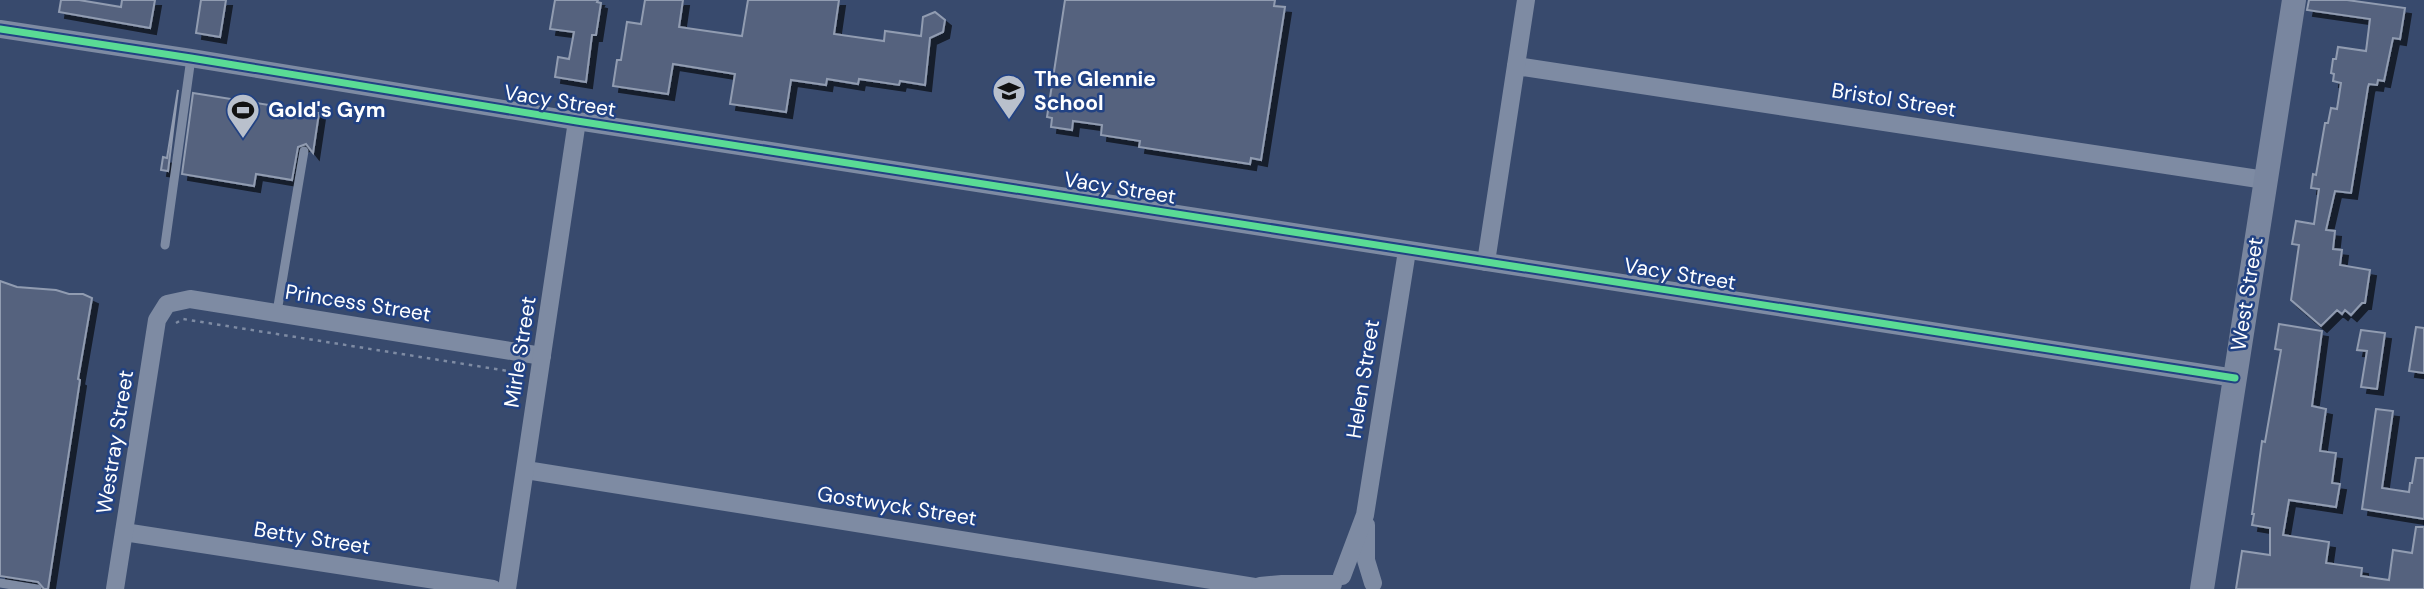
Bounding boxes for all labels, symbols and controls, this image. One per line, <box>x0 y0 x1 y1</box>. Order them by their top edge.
place label: The Glennie School <box>1034 65 1156 117</box>
school or university icon: The Glennie School <box>990 72 1028 121</box>
street label: Bristol Street <box>1830 76 1958 124</box>
street label: Vacy Street <box>502 78 618 124</box>
sports icon: Gold's Gym <box>224 91 262 140</box>
place label: Gold's Gym <box>268 96 386 124</box>
street label: Vacy Street <box>1062 165 1178 211</box>
street label: West Street <box>2224 235 2270 353</box>
street label: Vacy Street <box>1622 251 1738 297</box>
street label: Princess Street <box>283 278 433 328</box>
street label: Mirle Street <box>497 294 543 410</box>
street label: Helen Street <box>1340 318 1386 440</box>
street label: Westray Street <box>90 368 140 516</box>
street label: Gostwyck Street <box>815 480 979 532</box>
street label: Betty Street <box>252 515 372 561</box>

